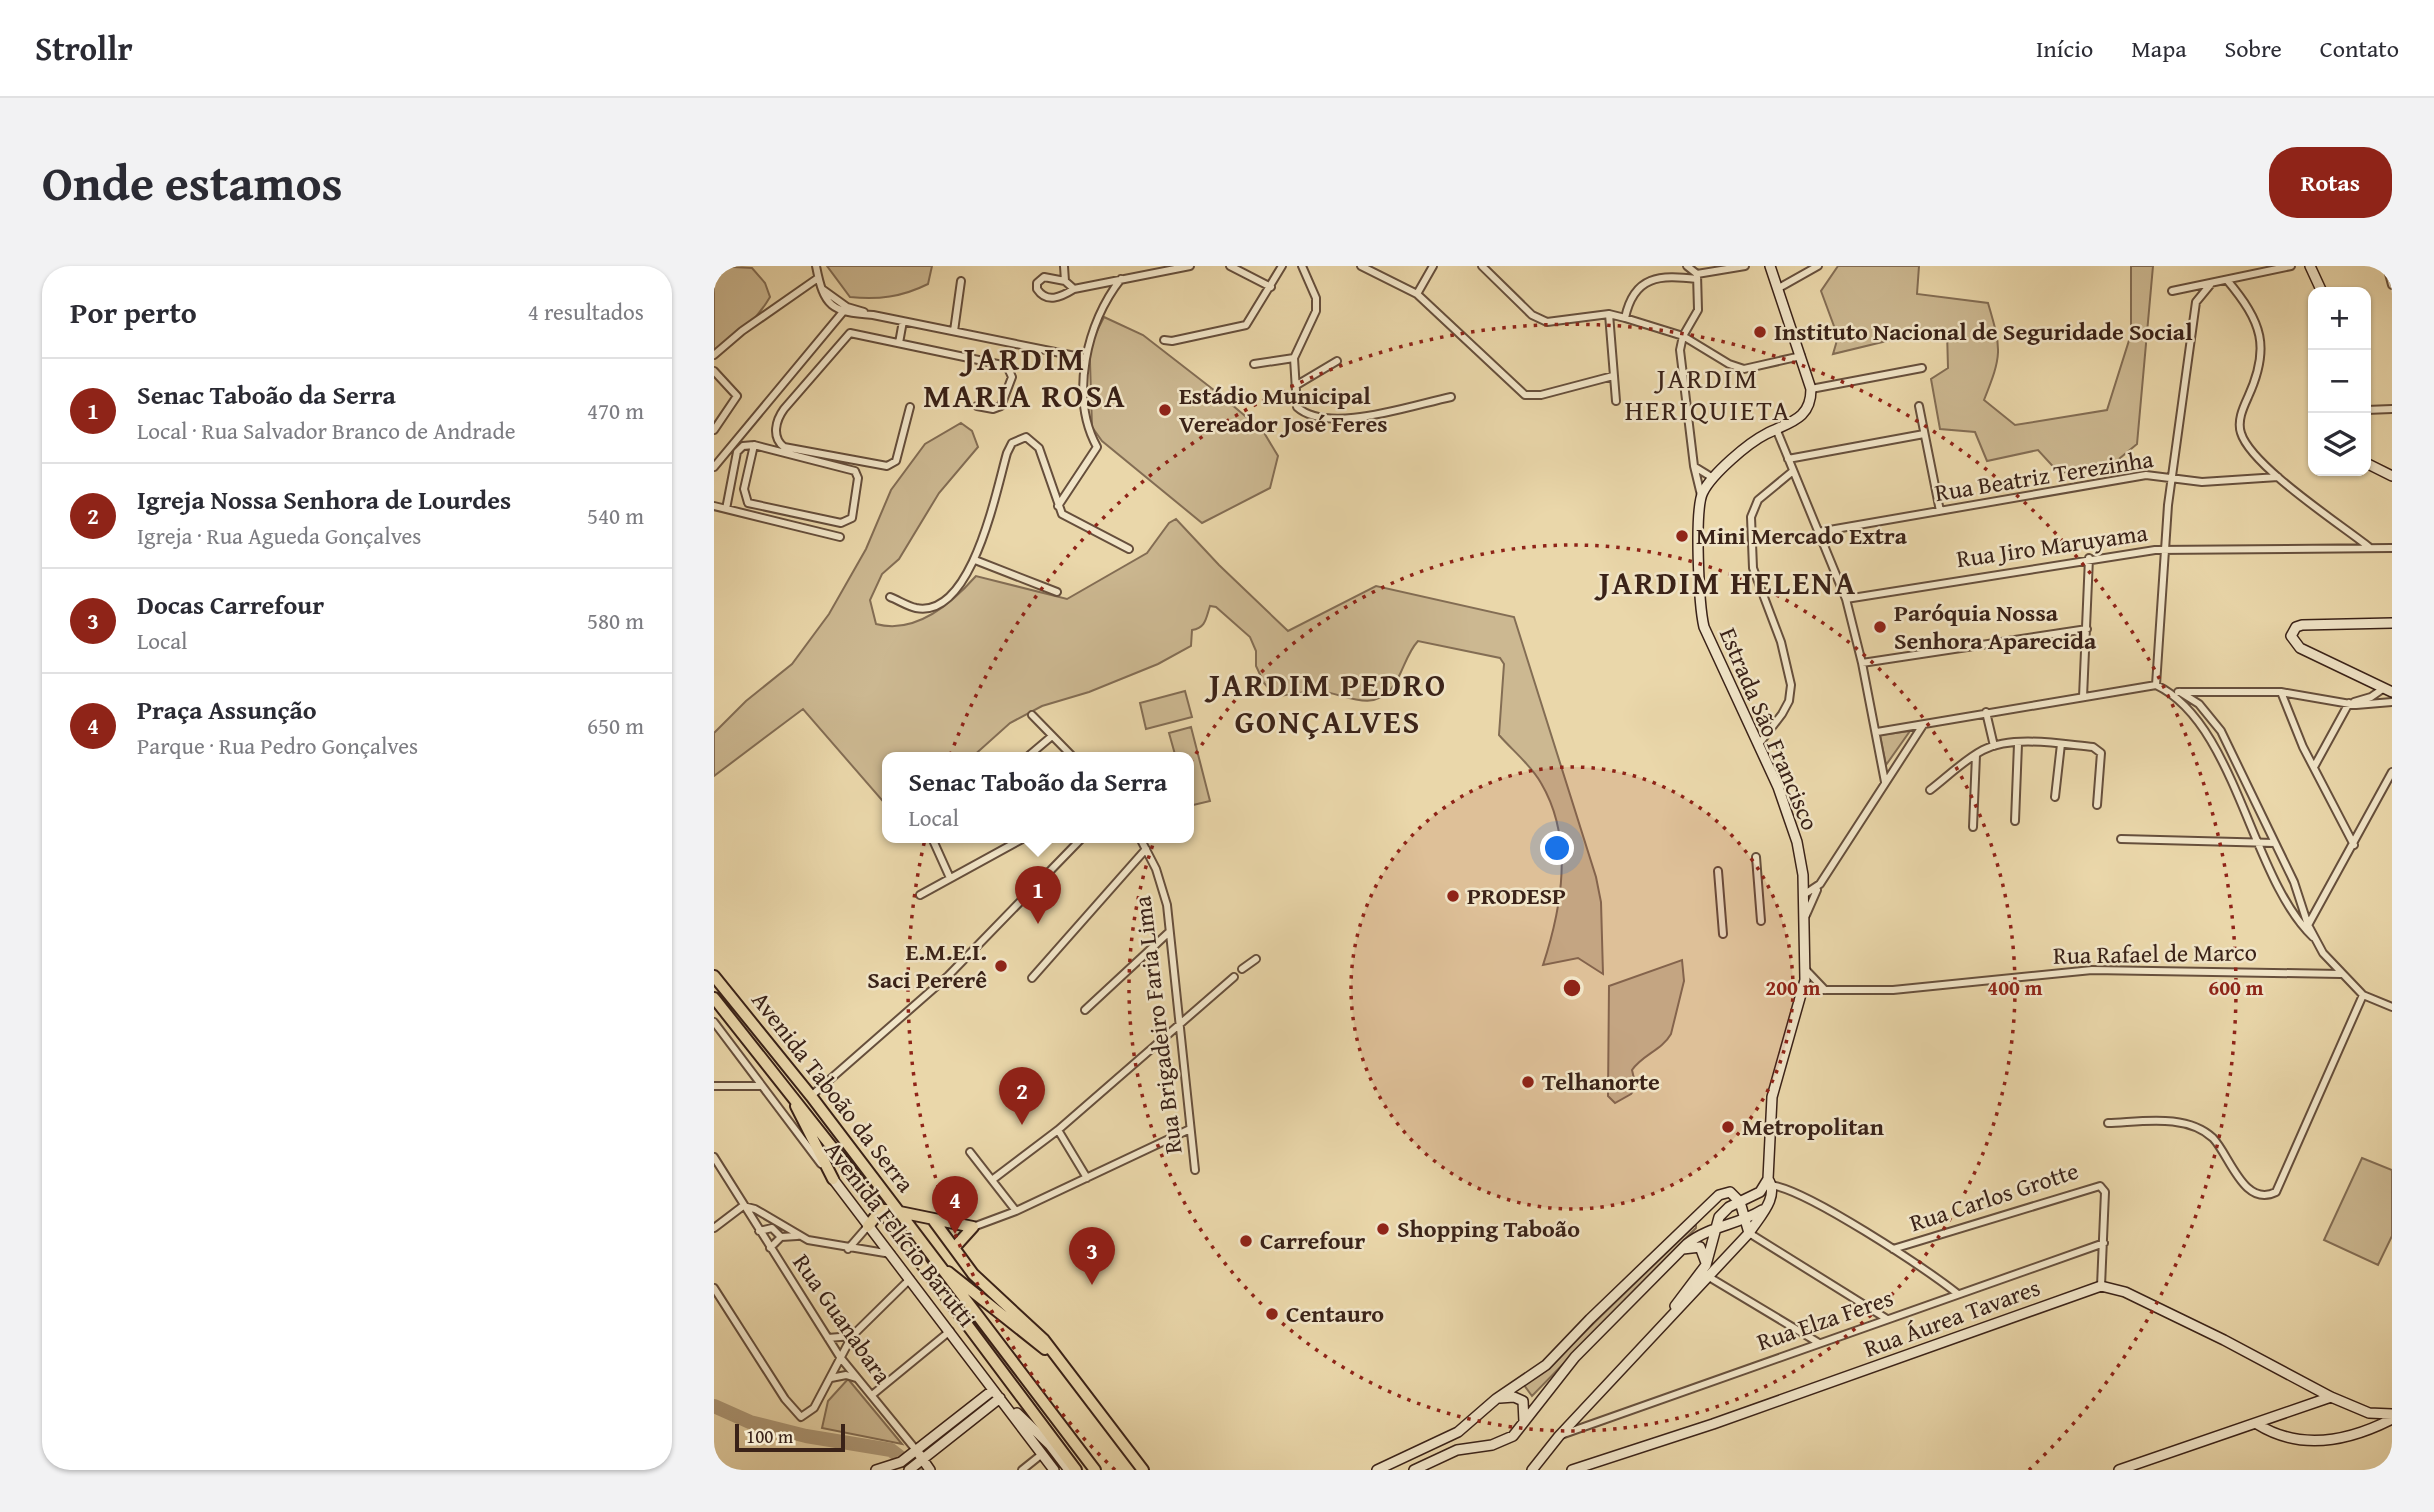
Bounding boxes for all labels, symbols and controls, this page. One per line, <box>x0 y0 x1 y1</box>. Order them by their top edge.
text: Strollr <box>35 24 133 72</box>
text: Início <box>2036 31 2093 66</box>
text: Mapa <box>2131 31 2187 66</box>
text: Sobre <box>2225 31 2282 66</box>
text: Contato <box>2320 31 2399 66</box>
text: Onde estamos <box>42 146 343 218</box>
button: Rotas <box>2269 147 2392 218</box>
map controls <box>2308 287 2371 476</box>
button: + <box>2308 287 2371 350</box>
text: Por perto <box>70 290 197 334</box>
text: 4 resultados <box>528 295 644 328</box>
place label: Instituto Nacional de Seguridade Social <box>1774 314 2193 349</box>
marker: Instituto Nacional de Seguridade Social <box>1752 324 1768 340</box>
district label: JARDIM MARIA ROSA <box>923 335 1127 419</box>
button: − <box>2308 350 2371 413</box>
district label: JARDIM HERIQUIETA <box>1625 357 1791 430</box>
text: Senac Taboão da Serra <box>137 375 396 414</box>
place label: Estádio Municipal Vereador José Feres <box>1179 378 1388 441</box>
text: 1 <box>87 394 99 427</box>
text: 470 m <box>587 394 644 427</box>
marker: Estádio Municipal Vereador José Feres <box>1157 402 1173 418</box>
button: layers <box>2308 413 2371 476</box>
text: Local · Rua Salvador Branco de Andrade <box>137 414 516 447</box>
street label: Rua Beatriz Terezinha <box>1932 441 2156 510</box>
text: Igreja Nossa Senhora de Lourdes <box>137 480 511 519</box>
text: 2 <box>87 499 99 532</box>
text: 540 m <box>587 499 644 532</box>
street label: Rua Jiro Maruyama <box>1954 515 2150 576</box>
place label: Mini Mercado Extra <box>1696 518 1908 553</box>
text: Igreja · Rua Agueda Gonçalves <box>137 519 421 552</box>
marker: Mini Mercado Extra <box>1674 528 1690 544</box>
district label: JARDIM HELENA <box>1594 559 1857 606</box>
text: Docas Carrefour <box>137 585 324 624</box>
place label: Paróquia Nossa Senhora Aparecida <box>1894 595 2097 658</box>
text: 3 <box>87 604 99 637</box>
text: 580 m <box>587 604 644 637</box>
marker: Paróquia Nossa Senhora Aparecida <box>1872 619 1888 635</box>
street label: Estrada São Francisco <box>1711 622 1828 836</box>
text: Local <box>137 624 187 657</box>
district label: JARDIM PEDRO GONÇALVES <box>1204 661 1447 745</box>
text: Praça Assunção <box>137 690 317 729</box>
text: 4 <box>87 709 99 742</box>
text: 650 m <box>587 709 644 742</box>
text: Parque · Rua Pedro Gonçalves <box>137 729 418 762</box>
popup <box>882 752 1194 843</box>
text: Senac Taboão da Serra <box>909 762 1167 801</box>
text: Local <box>909 801 959 834</box>
your location <box>1540 831 1574 865</box>
pin: 1 <box>1015 866 1061 924</box>
place label: PRODESP <box>1467 878 1566 913</box>
marker: PRODESP <box>1445 888 1461 904</box>
street label: Rua Brigadeiro Faria Lima <box>1124 893 1191 1156</box>
place label: E.M.E.I. Saci Pererê <box>867 934 987 997</box>
street label: Rua Rafael de Marco <box>2053 934 2257 973</box>
marker: E.M.E.I. Saci Pererê <box>993 958 1009 974</box>
text: 200 m <box>1765 972 1821 1003</box>
text: 400 m <box>1987 972 2043 1003</box>
text: 600 m <box>2208 972 2264 1003</box>
centre of rings <box>1560 976 1584 1000</box>
street label: Avenida Taboão da Serra <box>744 984 923 1200</box>
place label: Telhanorte <box>1542 1064 1660 1099</box>
pin: 2 <box>999 1067 1045 1125</box>
marker: Telhanorte <box>1520 1074 1536 1090</box>
place label: Metropolitan <box>1742 1109 1884 1144</box>
marker: Metropolitan <box>1720 1119 1736 1135</box>
street label: Avenida Felício Barutti <box>817 1133 984 1334</box>
street label: Rua Carlos Grotte <box>1905 1153 2083 1240</box>
pin: 4 <box>932 1176 978 1234</box>
place label: Shopping Taboão <box>1397 1211 1580 1246</box>
marker: Shopping Taboão <box>1375 1221 1391 1237</box>
place label: Carrefour <box>1260 1223 1365 1258</box>
pin: 3 <box>1069 1227 1115 1285</box>
marker: Carrefour <box>1238 1233 1254 1249</box>
street label: Rua Guanabara <box>785 1247 901 1391</box>
street label: Rua Áurea Tavares <box>1859 1269 2045 1366</box>
street label: Rua Elza Feres <box>1752 1280 1898 1359</box>
place label: Centauro <box>1286 1296 1384 1331</box>
marker: Centauro <box>1264 1306 1280 1322</box>
scale bar <box>735 1421 845 1453</box>
text: 100 m <box>746 1422 793 1450</box>

